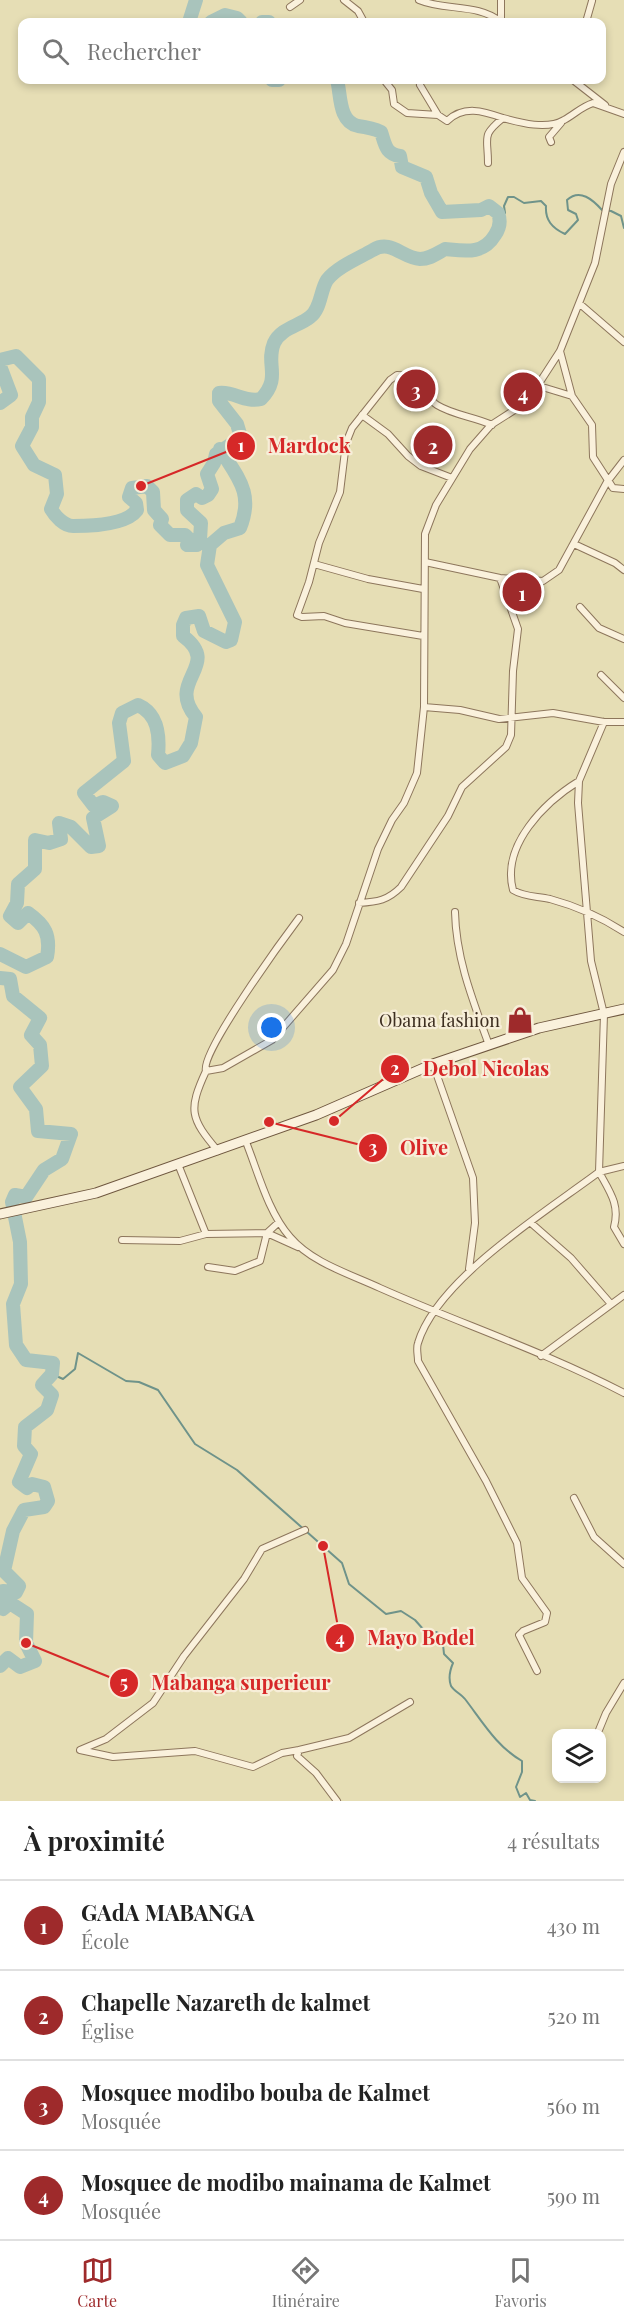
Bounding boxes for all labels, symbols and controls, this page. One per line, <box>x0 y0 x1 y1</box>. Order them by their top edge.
search box <box>18 18 606 84</box>
icon: search <box>39 35 72 68</box>
text: Rechercher <box>87 36 201 66</box>
pin: 3 <box>396 366 436 412</box>
pin: 4 <box>504 370 542 414</box>
pin: 2 <box>414 422 452 468</box>
callout: Mardock <box>226 427 362 465</box>
text: Mardock <box>268 431 351 458</box>
text: 1 <box>238 433 245 457</box>
pin: 1 <box>502 570 542 614</box>
shop icon: Obama fashion <box>505 1005 535 1035</box>
place label: Obama fashion <box>379 1008 500 1032</box>
your location <box>257 1013 286 1042</box>
callout: Debol Nicolas <box>380 1050 561 1088</box>
text: Debol Nicolas <box>423 1054 549 1081</box>
text: 2 <box>390 1056 400 1080</box>
callout: Olive <box>358 1129 460 1167</box>
text: Olive <box>400 1133 448 1160</box>
text: 3 <box>369 1135 378 1159</box>
callout: Mayo Bodel <box>325 1619 486 1657</box>
text: Mayo Bodel <box>367 1623 475 1650</box>
text: 4 <box>335 1626 345 1650</box>
callout: Mabanga superieur <box>109 1664 343 1702</box>
text: Mabanga superieur <box>151 1668 331 1695</box>
text: 5 <box>120 1670 128 1694</box>
map controls <box>552 1729 606 1783</box>
button: layers <box>552 1729 606 1783</box>
text: À proximité <box>24 1823 165 1858</box>
text: 4 résultats <box>507 1827 600 1854</box>
text: GAdA MABANGA <box>81 1897 254 1927</box>
text: 1 <box>40 1912 47 1939</box>
text: 430 m <box>547 1912 600 1939</box>
text: École <box>81 1927 129 1954</box>
text: Chapelle Nazareth de kalmet <box>81 1987 370 2017</box>
text: 2 <box>38 2002 49 2029</box>
text: 520 m <box>547 2002 600 2029</box>
text: Église <box>81 2017 134 2044</box>
text: Mosquee modibo bouba de Kalmet <box>81 2077 430 2107</box>
text: 3 <box>39 2092 48 2119</box>
text: 560 m <box>547 2092 600 2119</box>
text: Mosquée <box>81 2107 161 2134</box>
text: Mosquee de modibo mainama de Kalmet <box>81 2167 491 2197</box>
text: 4 <box>38 2182 49 2209</box>
text: 590 m <box>547 2182 600 2209</box>
text: Mosquée <box>81 2197 161 2224</box>
tab: Carte <box>77 2254 117 2311</box>
tab: Itinéraire <box>272 2254 340 2311</box>
tab: Favoris <box>494 2254 547 2311</box>

